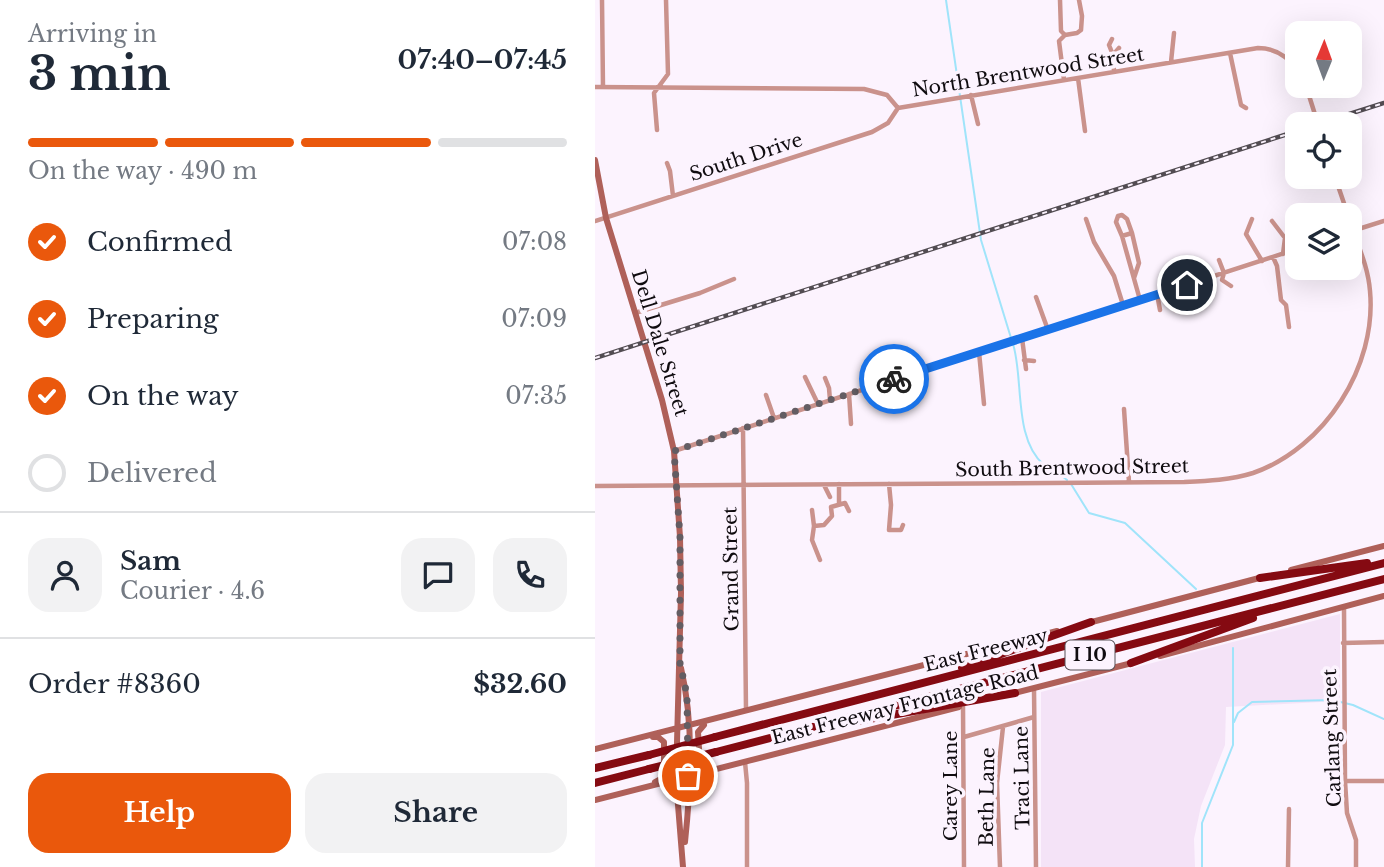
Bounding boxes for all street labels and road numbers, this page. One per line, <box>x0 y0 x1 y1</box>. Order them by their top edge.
street label: North Brentwood Street <box>910 42 1146 102</box>
street label: South Drive <box>687 128 805 186</box>
street label: Dell Dale Street <box>627 267 694 420</box>
street label: South Brentwood Street <box>955 454 1190 482</box>
street label: Grand Street <box>718 506 744 632</box>
street label: East Freeway <box>922 624 1050 676</box>
road number: I 10 <box>1065 640 1115 670</box>
street label: East Freeway Frontage Road <box>769 661 1041 749</box>
street label: Carlang Street <box>1318 668 1346 808</box>
street label: Traci Lane <box>1010 726 1034 830</box>
street label: Carey Lane <box>939 731 962 841</box>
street label: Beth Lane <box>975 747 999 847</box>

